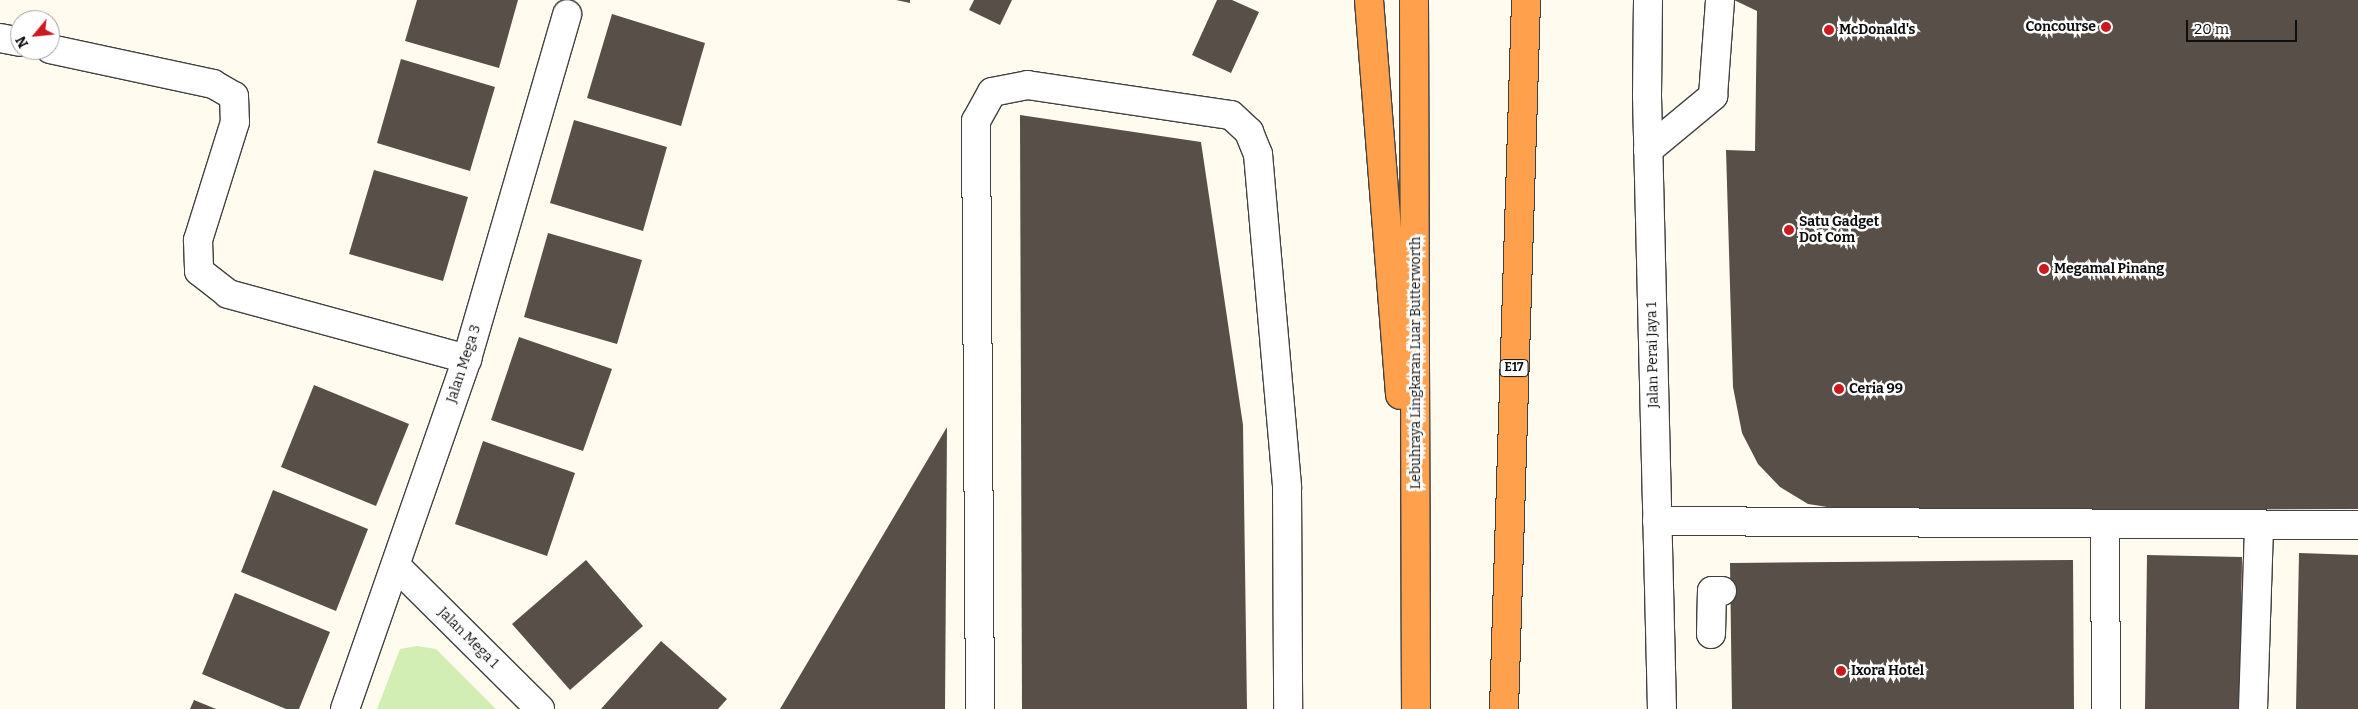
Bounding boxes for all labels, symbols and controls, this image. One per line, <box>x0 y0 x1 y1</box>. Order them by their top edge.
north arrow <box>10 10 60 60</box>
scale bar <box>2188 10 2299 42</box>
place label: Concourse <box>2025 19 2096 35</box>
text: 20 m <box>2194 20 2229 38</box>
marker: Concourse <box>2100 21 2112 33</box>
place label: McDonald's <box>1839 22 1915 38</box>
marker: McDonald's <box>1823 24 1835 36</box>
text: N <box>12 33 32 51</box>
place label: Satu Gadget Dot Com <box>1799 214 1879 246</box>
marker: Satu Gadget Dot Com <box>1783 224 1795 236</box>
street label: Lebuhraya Lingkaran Luar Butterworth <box>1408 237 1424 489</box>
place label: Megamal Pinang <box>2054 261 2164 277</box>
marker: Megamal Pinang <box>2038 263 2050 275</box>
street label: Jalan Perai Jaya 1 <box>1644 302 1662 408</box>
street label: Jalan Mega 3 <box>443 323 485 405</box>
road number: E17 <box>1499 358 1529 378</box>
place label: Ceria 99 <box>1849 381 1903 397</box>
marker: Ceria 99 <box>1833 383 1845 395</box>
street label: Jalan Mega 1 <box>434 604 502 672</box>
place label: Ixora Hotel <box>1851 663 1924 679</box>
marker: Ixora Hotel <box>1835 665 1847 677</box>

